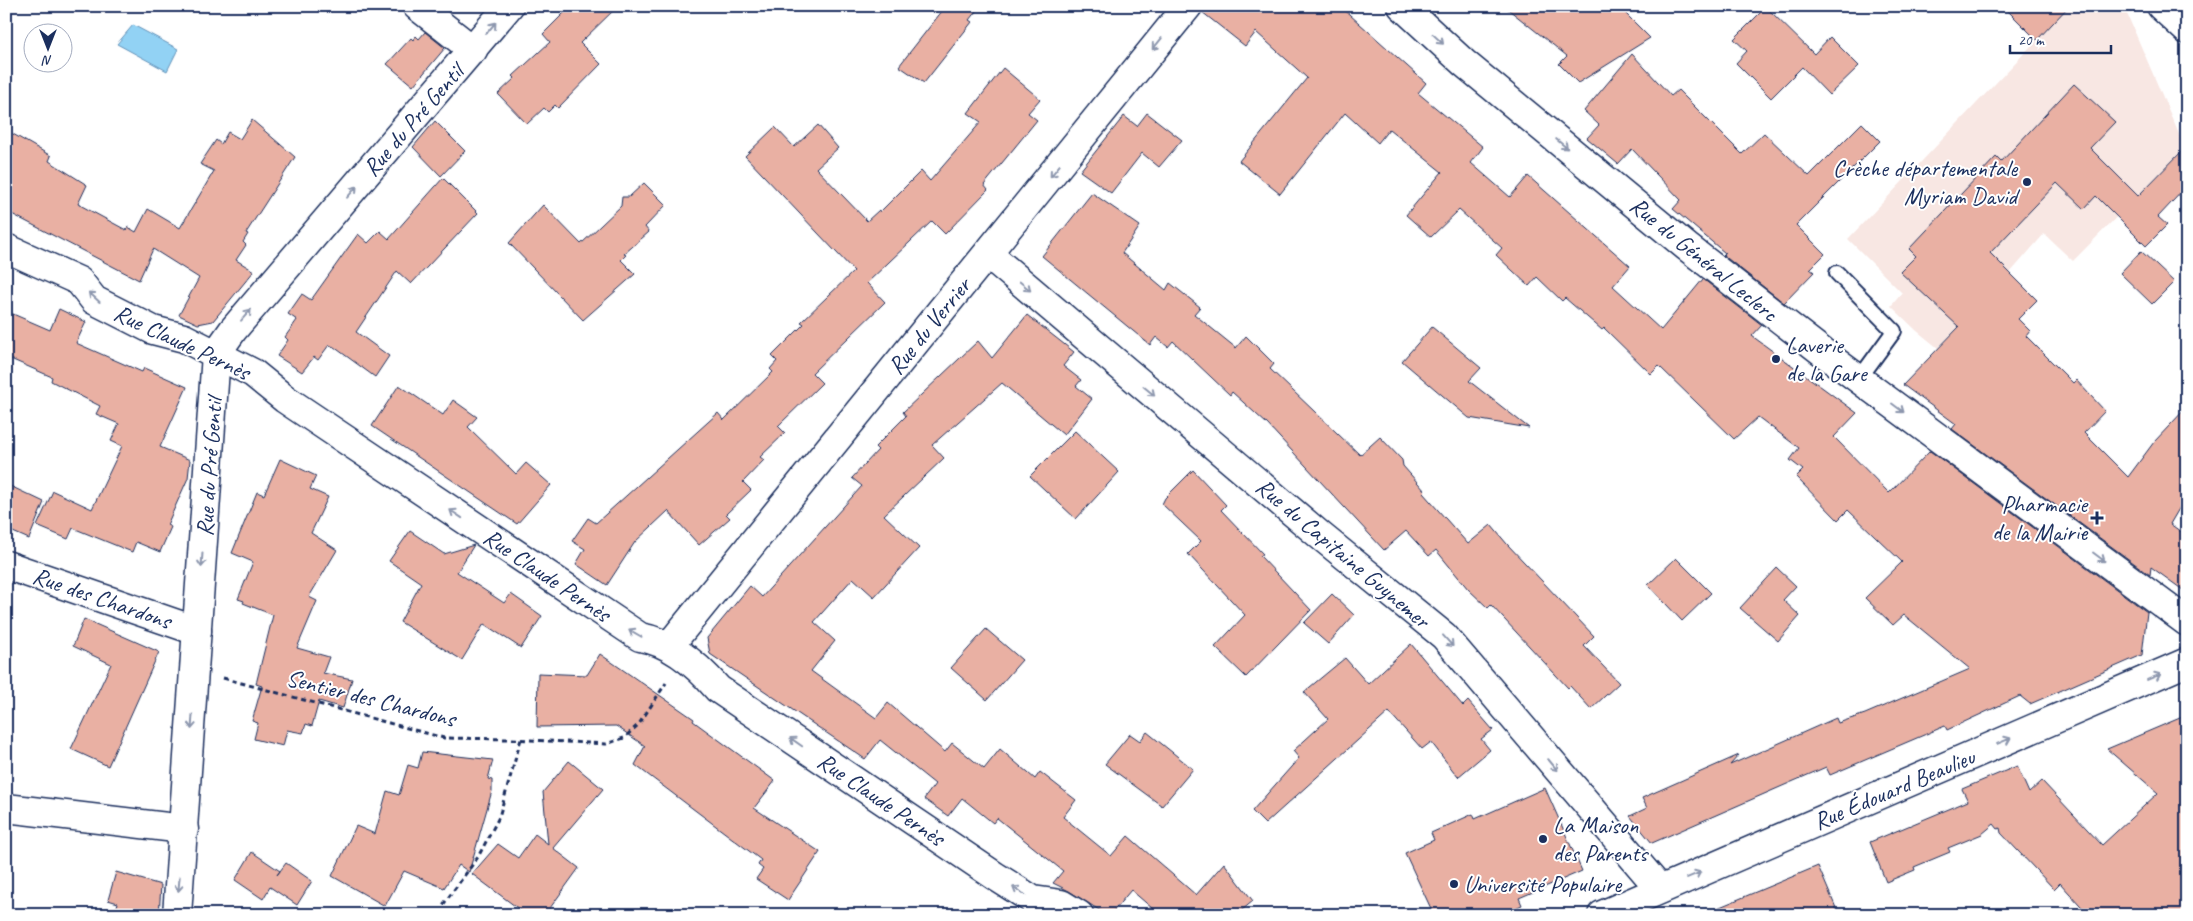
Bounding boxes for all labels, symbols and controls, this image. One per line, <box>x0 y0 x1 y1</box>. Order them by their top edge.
north arrow <box>22 22 72 72</box>
one-way arrow <box>486 22 497 35</box>
scale bar <box>2010 22 2112 54</box>
text: 20 m <box>2018 31 2045 50</box>
one-way arrow <box>1432 33 1444 45</box>
one-way arrow <box>1152 37 1163 50</box>
text: N <box>41 52 52 69</box>
street label: Rue du Pré Gentil <box>356 55 472 182</box>
one-way arrow <box>1555 139 1568 150</box>
place label: Crèche départementale Myriam David <box>1833 153 2021 211</box>
one-way arrow <box>1050 164 1061 177</box>
marker: Crèche départementale Myriam David <box>2021 176 2033 188</box>
one-way arrow <box>346 185 357 198</box>
street label: Rue du Général Leclerc <box>1624 190 1785 329</box>
street label: Rue du Verrier <box>881 270 979 380</box>
one-way arrow <box>1019 280 1032 291</box>
one-way arrow <box>87 292 100 303</box>
street label: Rue Claude Pernès <box>109 297 257 388</box>
one-way arrow <box>240 309 252 322</box>
place label: Laverie de la Gare <box>1786 330 1869 388</box>
marker: Laverie de la Gare <box>1770 353 1782 365</box>
one-way arrow <box>1143 385 1156 396</box>
street label: Rue du Pré Gentil <box>189 393 229 537</box>
one-way arrow <box>1891 403 1905 413</box>
street label: Rue du Capitaine Guynemer <box>1250 471 1438 636</box>
place label: Pharmacie de la Mairie <box>1992 489 2089 547</box>
one-way arrow <box>449 508 463 519</box>
marker: Pharmacie de la Mairie <box>2091 512 2103 524</box>
street label: Rue Claude Pernès <box>478 522 618 630</box>
one-way arrow <box>197 551 207 567</box>
one-way arrow <box>2092 552 2106 562</box>
street label: Rue des Chardons <box>29 560 178 637</box>
one-way arrow <box>628 627 642 637</box>
one-way arrow <box>1442 635 1454 648</box>
street label: Sentier des Chardons <box>283 663 461 734</box>
one-way arrow <box>2146 671 2161 681</box>
one-way arrow <box>187 714 196 730</box>
one-way arrow <box>1996 736 2011 746</box>
one-way arrow <box>790 737 804 747</box>
street label: Rue Édouard Beaulieu <box>1809 741 1981 836</box>
street label: Rue Claude Pernès <box>812 746 952 854</box>
one-way arrow <box>1548 758 1559 771</box>
place label: La Maison des Parents <box>1553 810 1649 868</box>
marker: La Maison des Parents <box>1537 833 1549 845</box>
place label: Université Populaire <box>1464 869 1623 899</box>
one-way arrow <box>1686 869 1701 879</box>
one-way arrow <box>175 876 184 892</box>
marker: Université Populaire <box>1448 878 1460 890</box>
one-way arrow <box>1012 885 1026 895</box>

